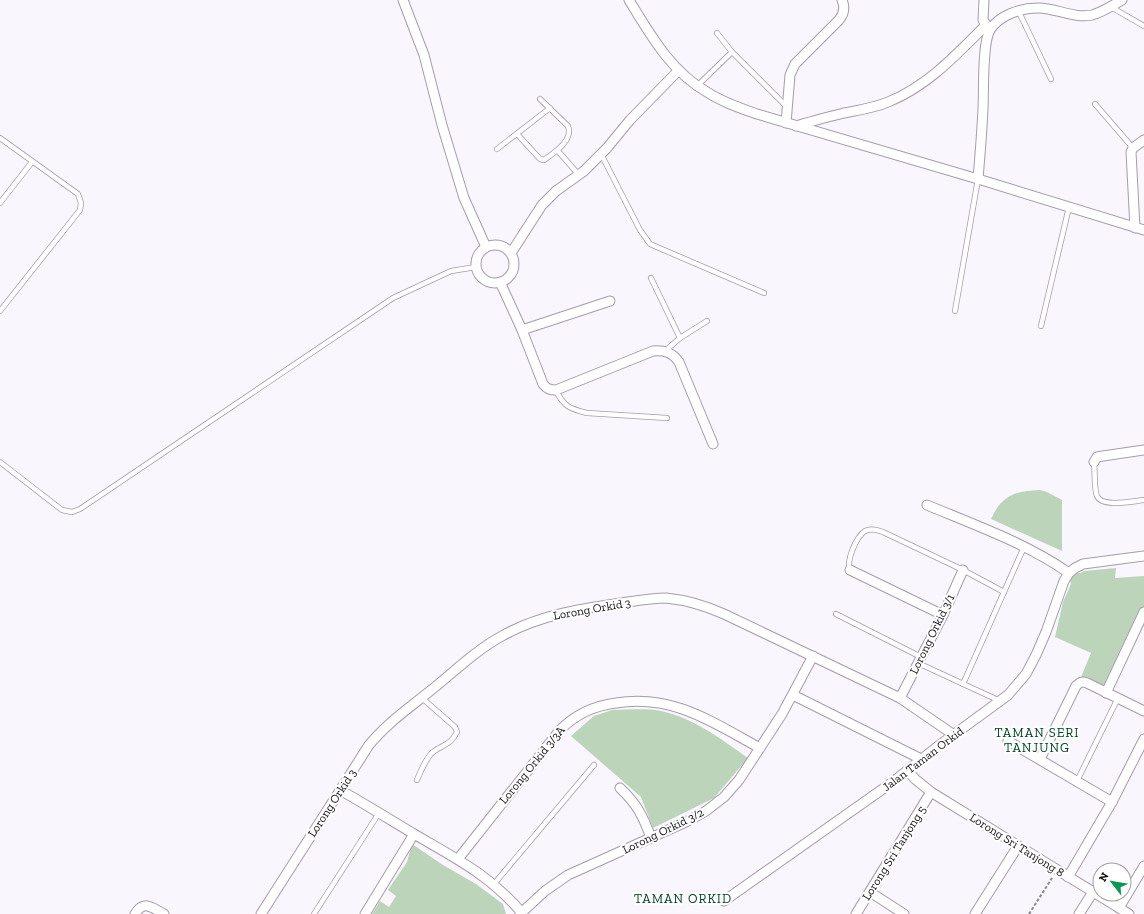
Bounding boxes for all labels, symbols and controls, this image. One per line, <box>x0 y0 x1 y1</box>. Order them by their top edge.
street label: Lorong Orkid 3/1 <box>907 591 958 676</box>
street label: Lorong Orkid 3 <box>552 595 632 623</box>
street label: Lorong Orkid 3/3A <box>496 723 568 807</box>
street label: Jalan Taman Orkid <box>880 724 967 794</box>
district label: TAMAN SERI TANJUNG <box>995 725 1079 755</box>
street label: Lorong Orkid 3 <box>305 766 359 840</box>
street label: Lorong Sri Tanjong 5 <box>859 803 930 903</box>
street label: Lorong Orkid 3/2 <box>620 805 706 857</box>
street label: Lorong Sri Tanjong 8 <box>967 810 1067 881</box>
north arrow <box>1092 862 1132 902</box>
text: N <box>1096 870 1112 884</box>
district label: TAMAN ORKID <box>634 891 732 906</box>

